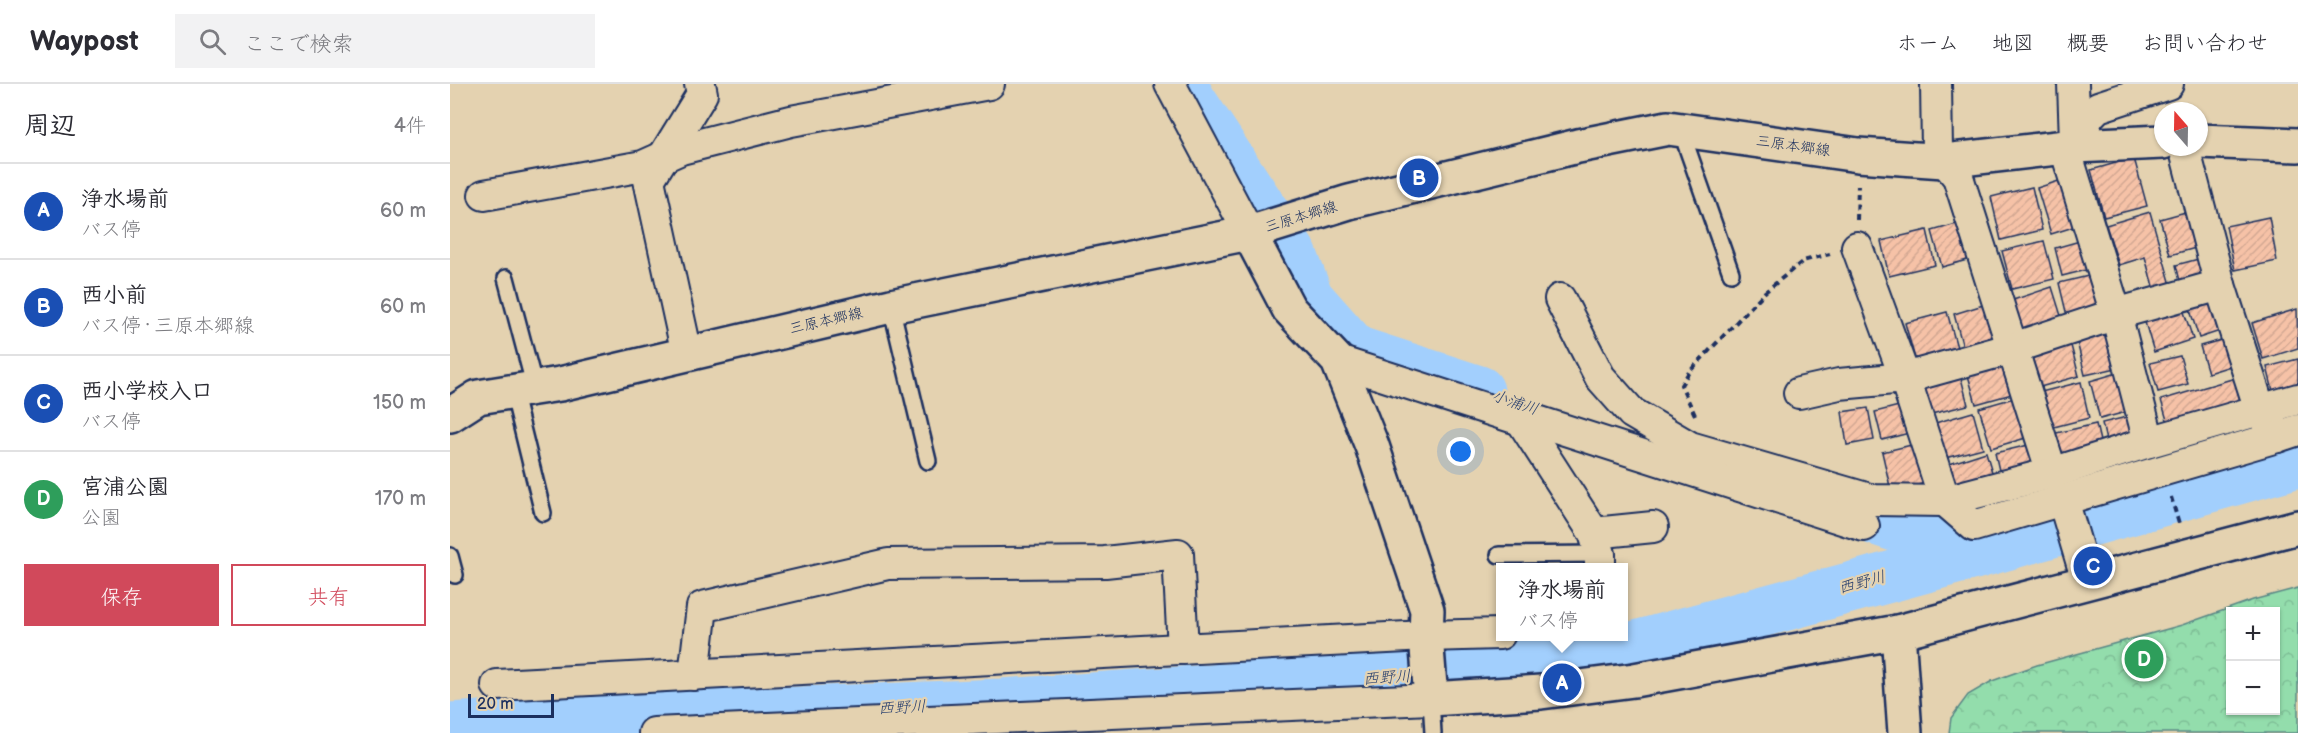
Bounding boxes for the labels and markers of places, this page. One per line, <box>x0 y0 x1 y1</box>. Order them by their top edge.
pin: B <box>1400 156 1438 200</box>
pin: C <box>2074 544 2112 588</box>
pin: D <box>2124 636 2164 682</box>
pin: A <box>1542 660 1582 706</box>

